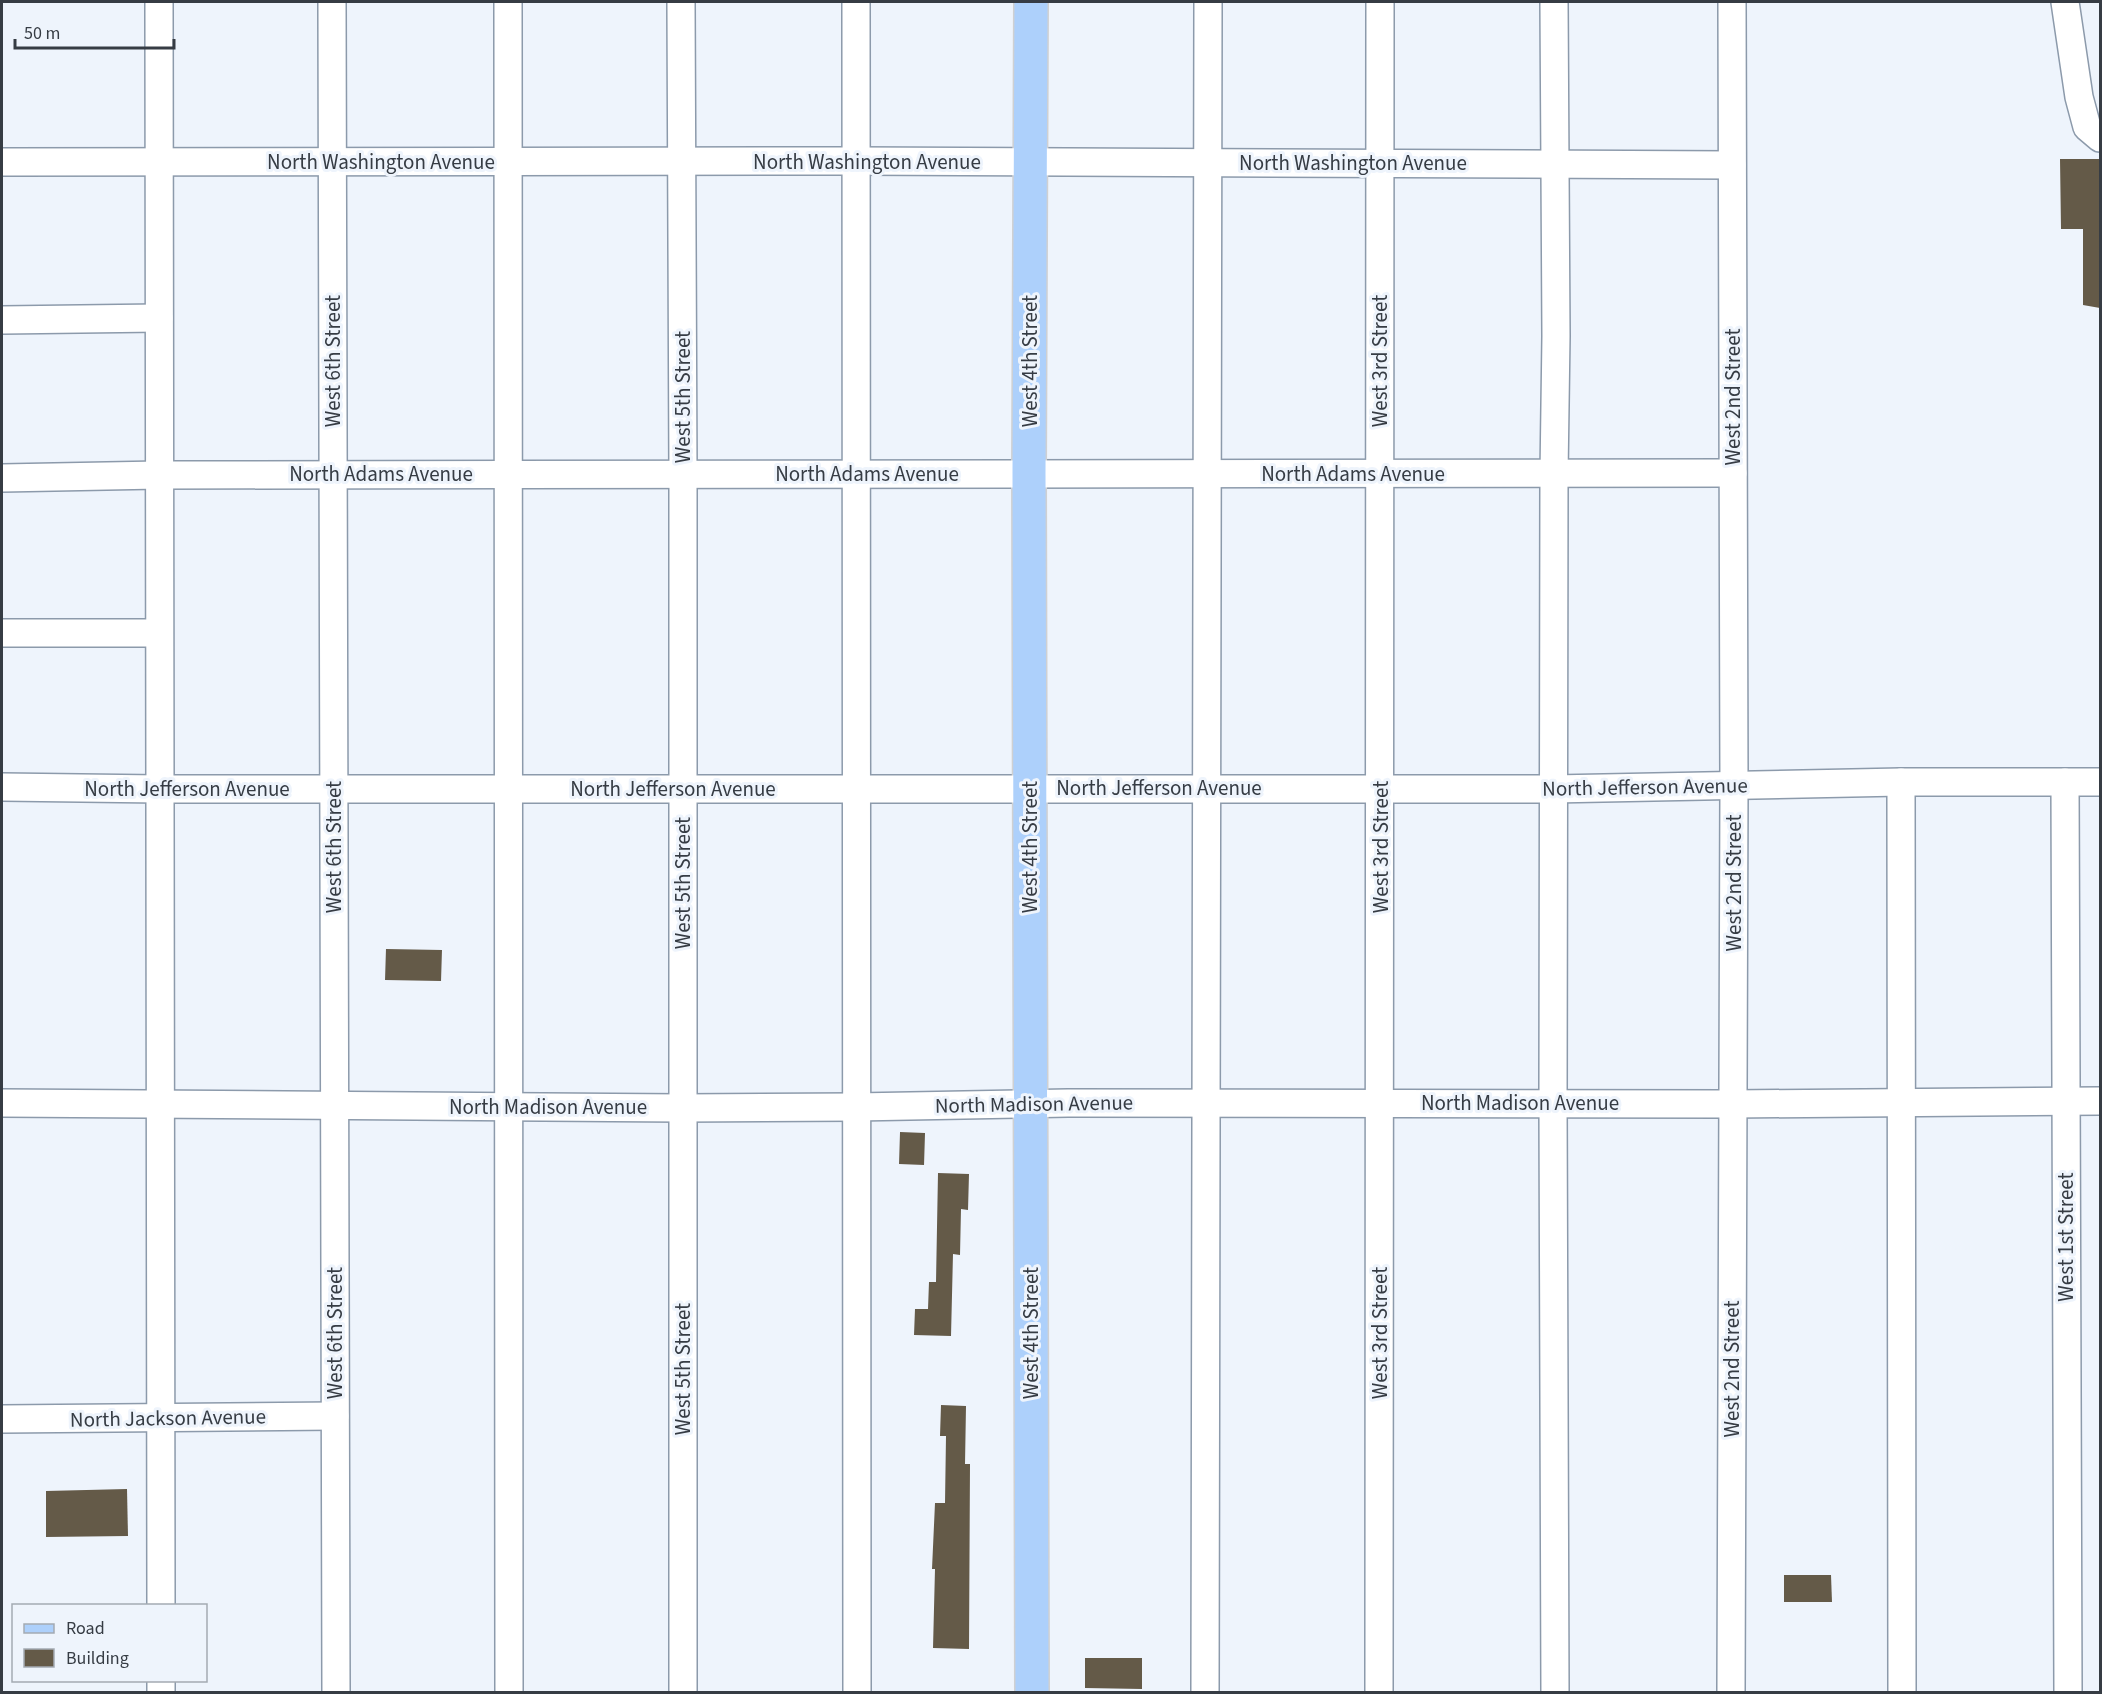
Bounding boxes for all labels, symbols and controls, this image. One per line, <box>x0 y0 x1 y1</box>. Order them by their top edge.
scale bar <box>15 12 174 50</box>
text: 50 m <box>24 21 60 46</box>
street label: North Washington Avenue <box>267 147 495 177</box>
street label: North Washington Avenue <box>753 147 981 177</box>
street label: North Washington Avenue <box>1239 148 1467 178</box>
street label: West 6th Street <box>318 295 348 427</box>
street label: West 4th Street <box>1015 295 1045 427</box>
street label: West 3rd Street <box>1365 295 1395 427</box>
street label: West 2nd Street <box>1718 329 1748 466</box>
street label: West 5th Street <box>668 331 698 463</box>
street label: North Adams Avenue <box>289 459 473 489</box>
street label: North Adams Avenue <box>775 459 959 489</box>
street label: North Adams Avenue <box>1261 459 1445 489</box>
street label: North Jefferson Avenue <box>1542 770 1748 804</box>
street label: North Jefferson Avenue <box>1056 773 1262 803</box>
street label: North Jefferson Avenue <box>84 774 290 804</box>
street label: North Jefferson Avenue <box>570 774 776 804</box>
street label: West 6th Street <box>319 781 349 913</box>
street label: West 4th Street <box>1015 781 1045 913</box>
street label: West 3rd Street <box>1366 781 1396 913</box>
street label: West 2nd Street <box>1719 815 1749 952</box>
street label: West 5th Street <box>668 817 698 949</box>
street label: North Madison Avenue <box>935 1087 1133 1121</box>
street label: North Madison Avenue <box>1421 1088 1619 1118</box>
street label: North Madison Avenue <box>449 1092 647 1122</box>
street label: West 1st Street <box>2051 1172 2081 1302</box>
street label: West 6th Street <box>320 1267 350 1399</box>
street label: West 4th Street <box>1016 1267 1046 1399</box>
street label: West 3rd Street <box>1365 1267 1395 1399</box>
street label: West 2nd Street <box>1717 1301 1747 1438</box>
street label: West 5th Street <box>668 1303 698 1435</box>
street label: North Jackson Avenue <box>70 1401 266 1435</box>
legend <box>12 1604 207 1682</box>
text: Road <box>66 1616 105 1641</box>
text: Building <box>66 1646 129 1671</box>

